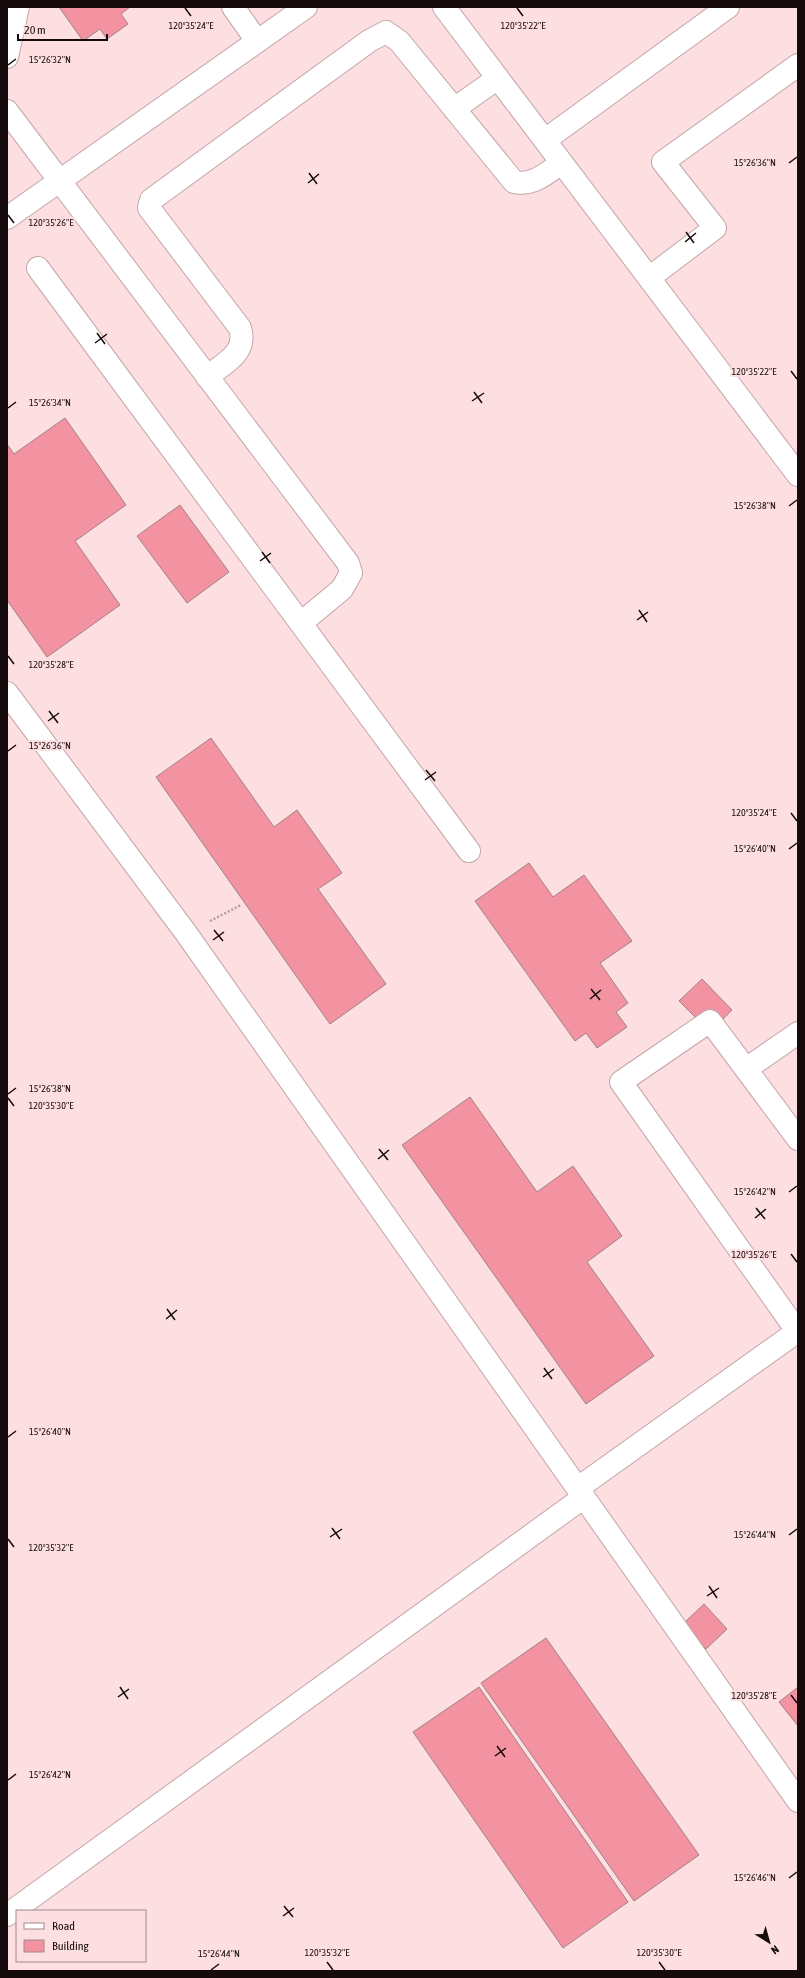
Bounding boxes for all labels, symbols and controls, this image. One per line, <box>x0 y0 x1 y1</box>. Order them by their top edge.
scale bar <box>18 16 107 42</box>
text: 120°35'24"E <box>169 20 214 31</box>
text: 120°35'22"E <box>501 20 546 31</box>
text: 20 m <box>24 23 46 37</box>
text: 15°26'32"N <box>29 54 71 65</box>
text: 15°26'36"N <box>734 157 776 168</box>
text: 120°35'26"E <box>29 217 74 228</box>
text: 120°35'22"E <box>732 366 777 377</box>
text: 15°26'34"N <box>29 397 71 408</box>
text: 15°26'38"N <box>734 500 776 511</box>
text: 120°35'28"E <box>29 659 74 670</box>
text: 15°26'36"N <box>29 740 71 751</box>
text: 120°35'24"E <box>732 807 777 818</box>
text: 15°26'40"N <box>734 843 776 854</box>
text: 15°26'38"N <box>29 1083 71 1094</box>
text: 120°35'30"E <box>29 1100 74 1111</box>
text: 15°26'42"N <box>734 1186 776 1197</box>
text: 120°35'26"E <box>732 1249 777 1260</box>
text: 15°26'40"N <box>29 1426 71 1437</box>
text: 15°26'44"N <box>734 1529 776 1540</box>
text: 120°35'32"E <box>29 1542 74 1553</box>
text: 120°35'28"E <box>732 1690 777 1701</box>
text: 15°26'42"N <box>29 1769 71 1780</box>
text: 15°26'46"N <box>734 1872 776 1883</box>
legend <box>16 1910 146 1962</box>
text: Road <box>52 1919 75 1933</box>
north arrow <box>749 1922 789 1962</box>
text: Building <box>52 1939 90 1953</box>
text: N <box>769 1943 781 1957</box>
text: 120°35'32"E <box>305 1947 350 1958</box>
text: 120°35'30"E <box>637 1947 682 1958</box>
text: 15°26'44"N <box>198 1948 240 1959</box>

